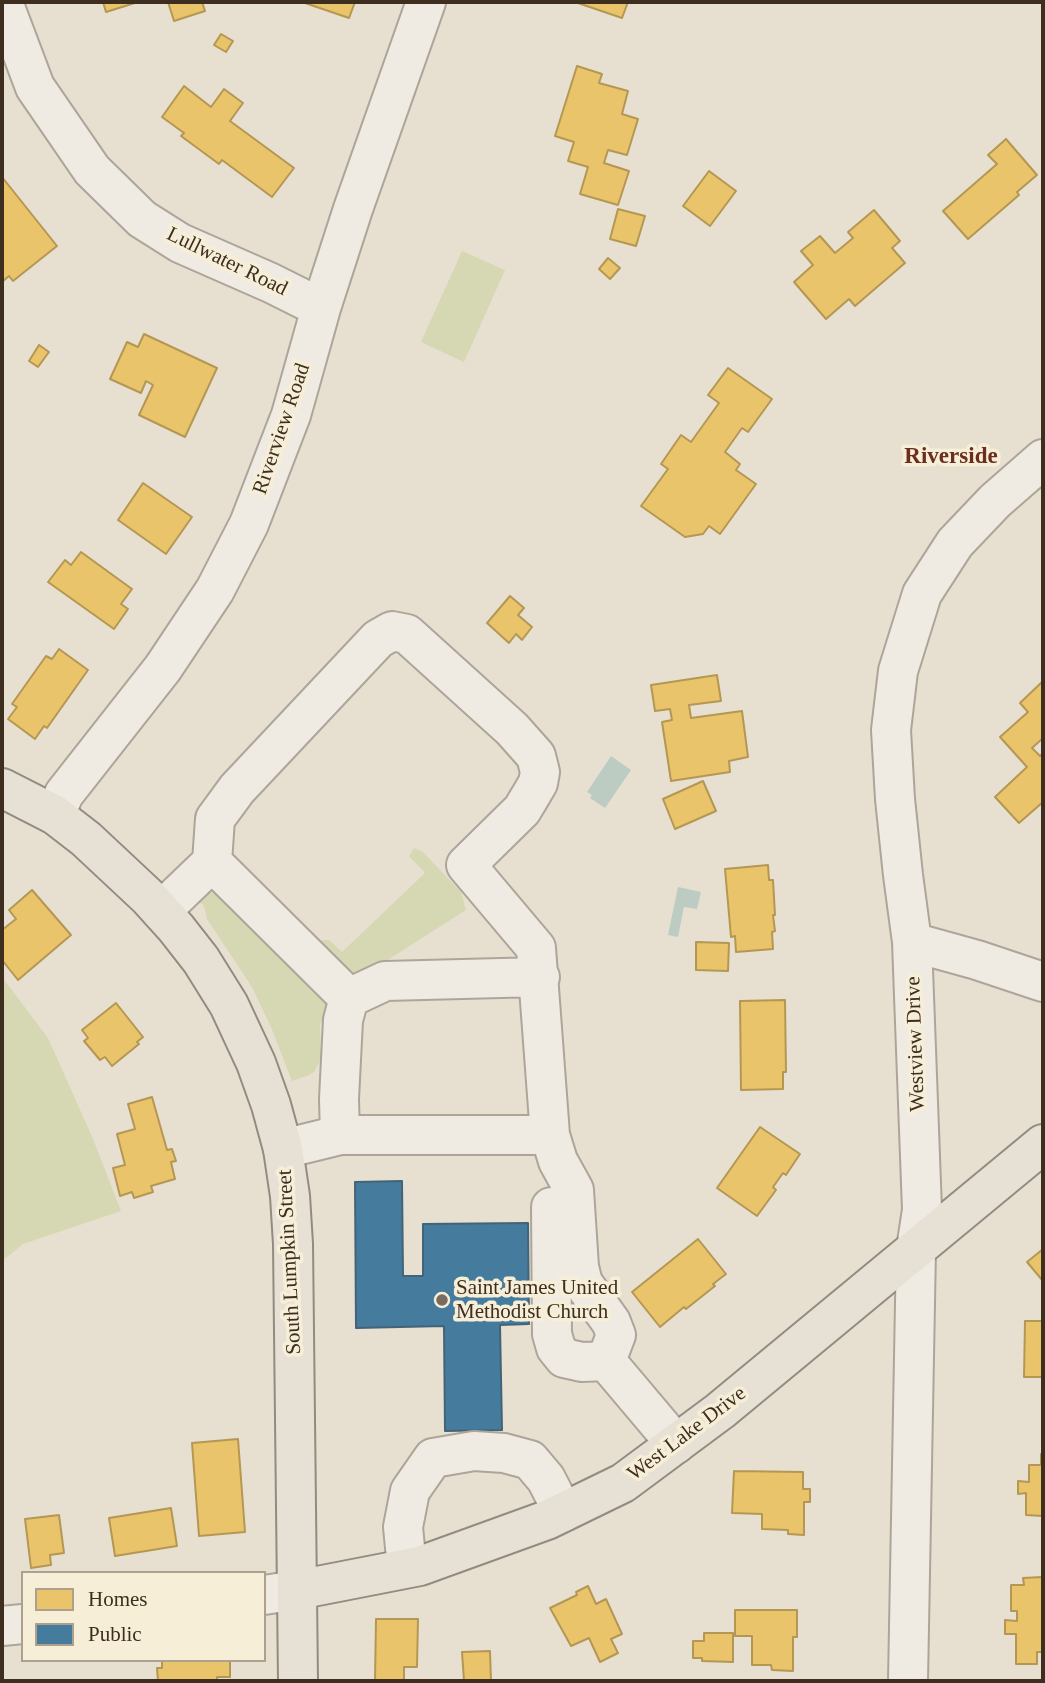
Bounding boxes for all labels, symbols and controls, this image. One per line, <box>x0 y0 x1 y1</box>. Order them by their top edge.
street label: Lullwater Road <box>163 222 291 302</box>
street label: Riverview Road <box>248 360 316 498</box>
district label: Riverside <box>904 443 998 471</box>
street label: Westview Drive <box>901 976 931 1112</box>
street label: South Lumpkin Street <box>273 1169 307 1355</box>
place label: Saint James United Methodist Church <box>456 1275 618 1325</box>
marker: Saint James United Methodist Church <box>434 1292 450 1308</box>
street label: West Lake Drive <box>623 1381 751 1487</box>
legend <box>21 1571 266 1662</box>
text: Homes <box>88 1587 148 1611</box>
text: Public <box>88 1622 142 1646</box>

